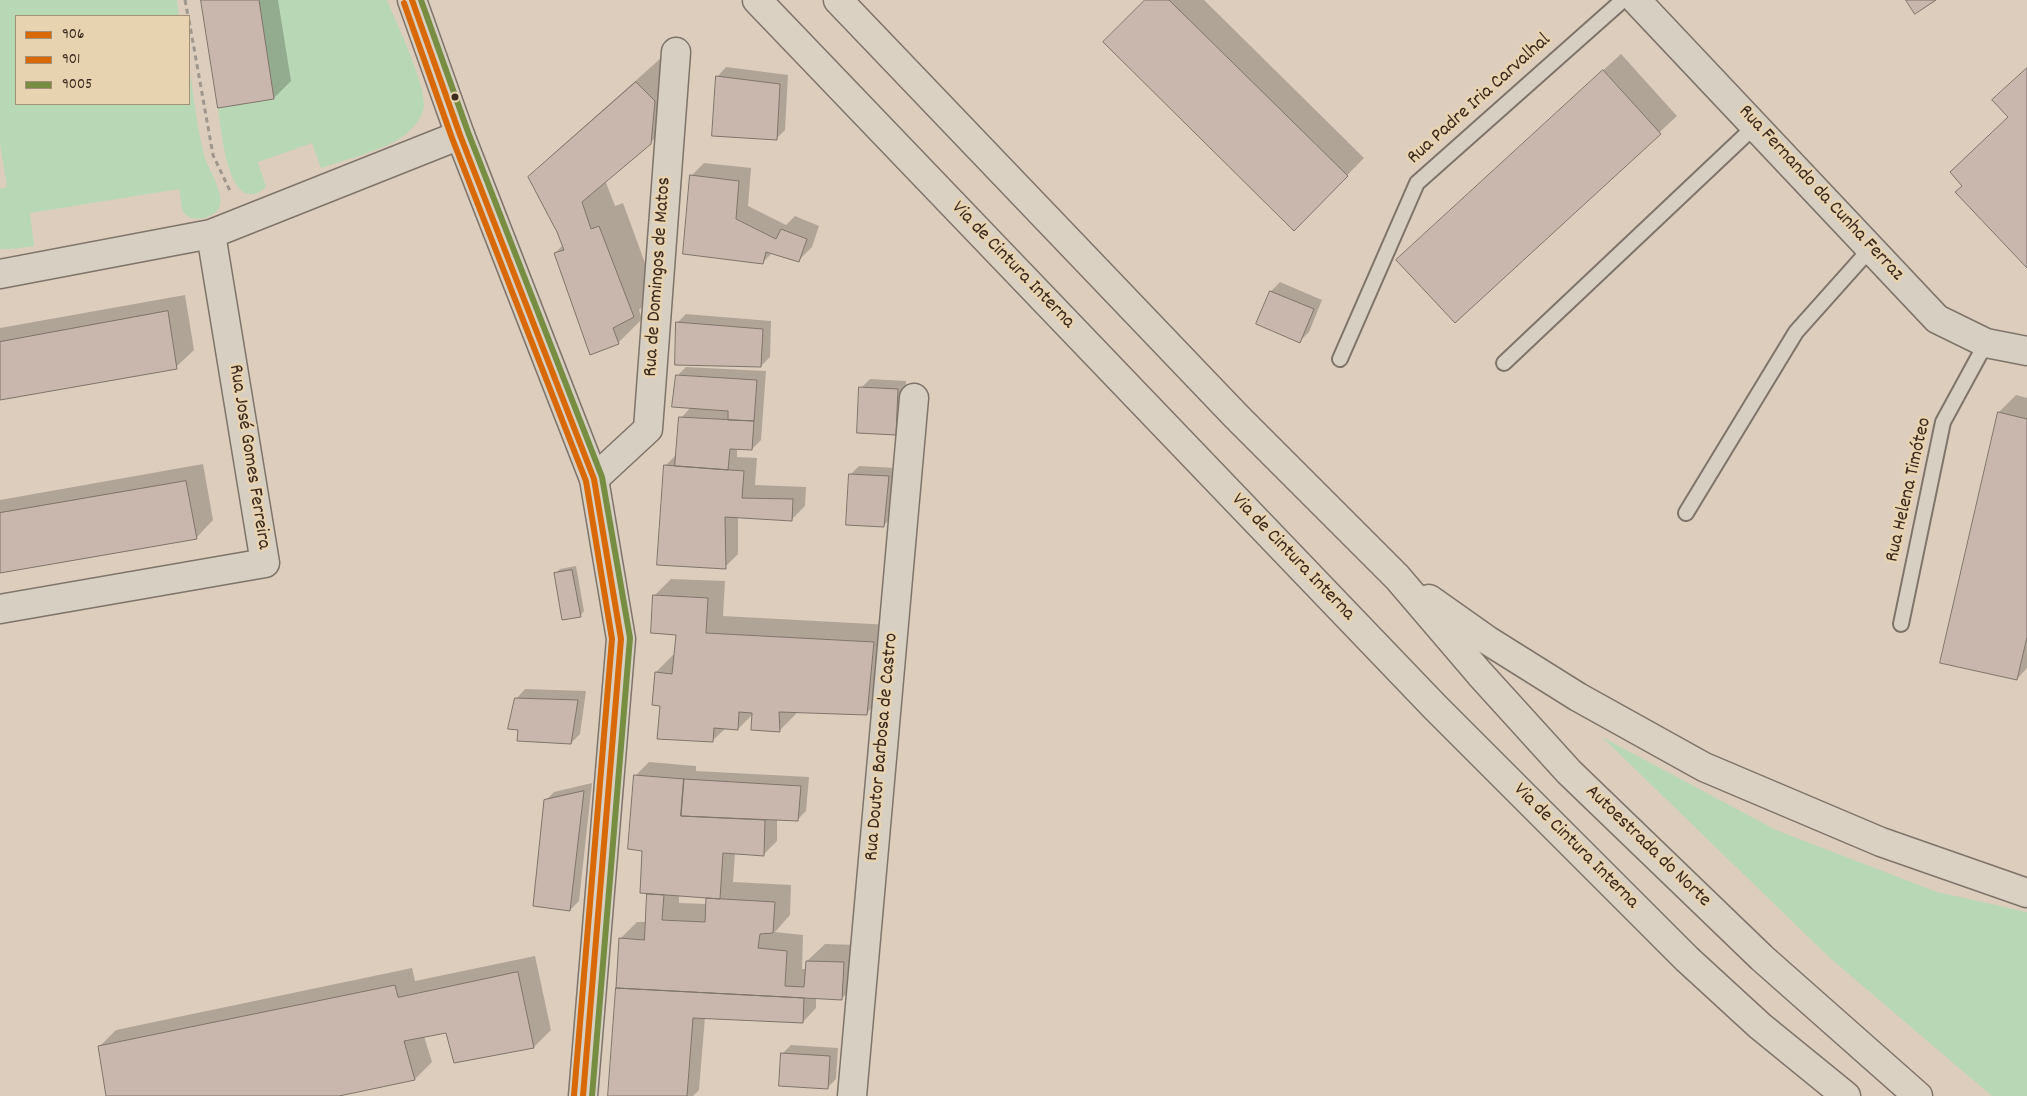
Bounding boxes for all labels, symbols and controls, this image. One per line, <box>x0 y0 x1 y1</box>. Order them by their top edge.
legend <box>15 15 190 105</box>
text: 906 <box>62 24 84 46</box>
street label: Rua Padre Iria Carvalhal <box>1403 29 1557 171</box>
text: 901 <box>62 49 80 71</box>
text: 9005 <box>62 74 92 96</box>
unlabelled marker <box>450 92 460 102</box>
street label: Rua Fernando da Cunha Ferraz <box>1732 101 1908 287</box>
street label: Rua de Domingos de Matos <box>640 176 678 378</box>
street label: Via de Cintura Interna <box>945 197 1079 335</box>
street label: Rua José Gomes Ferreira <box>222 363 274 551</box>
street label: Rua Helena Timóteo <box>1882 415 1938 565</box>
street label: Via de Cintura Interna <box>1225 489 1359 627</box>
street label: Rua Doutor Barbosa de Castro <box>861 632 905 862</box>
street label: Via de Cintura Interna <box>1507 779 1643 915</box>
street label: Autoestrada do Norte <box>1579 781 1715 913</box>

